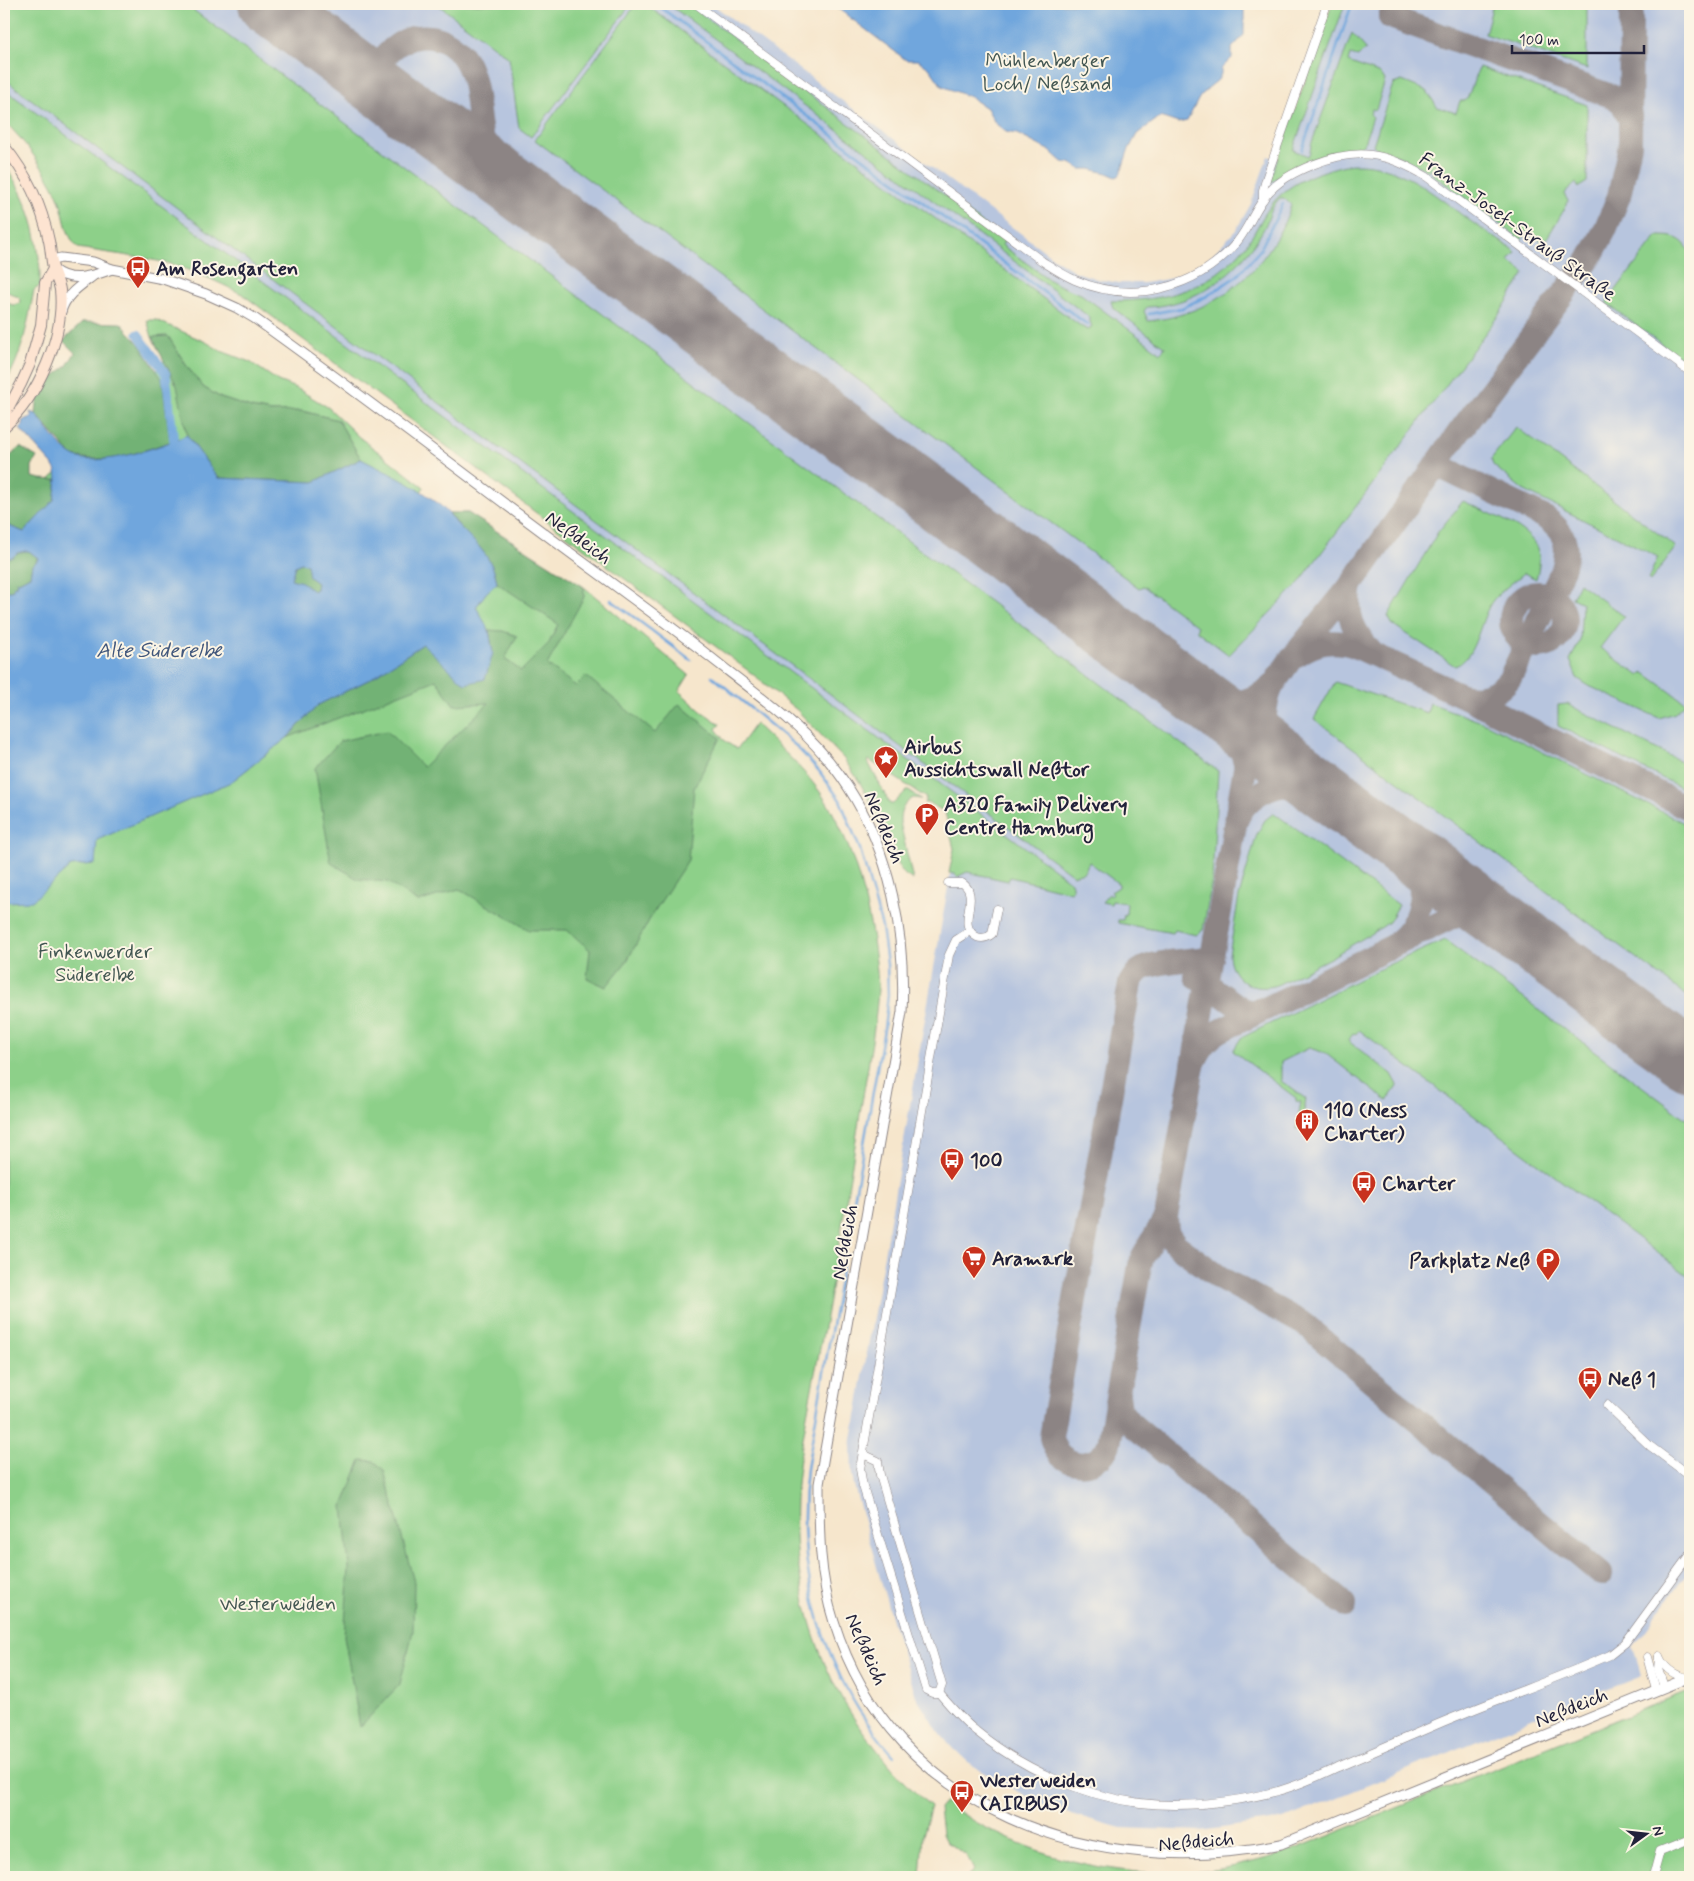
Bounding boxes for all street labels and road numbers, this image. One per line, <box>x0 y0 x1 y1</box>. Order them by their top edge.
street label: Franz-Josef-Strauß Straße <box>1413 146 1621 308</box>
street label: Neßdeich <box>539 505 617 572</box>
street label: Neßdeich <box>856 787 911 868</box>
street label: Neßdeich <box>826 1202 865 1282</box>
street label: Neßdeich <box>838 1609 893 1690</box>
street label: Neßdeich <box>1531 1682 1612 1735</box>
street label: Neßdeich <box>1157 1826 1235 1859</box>

